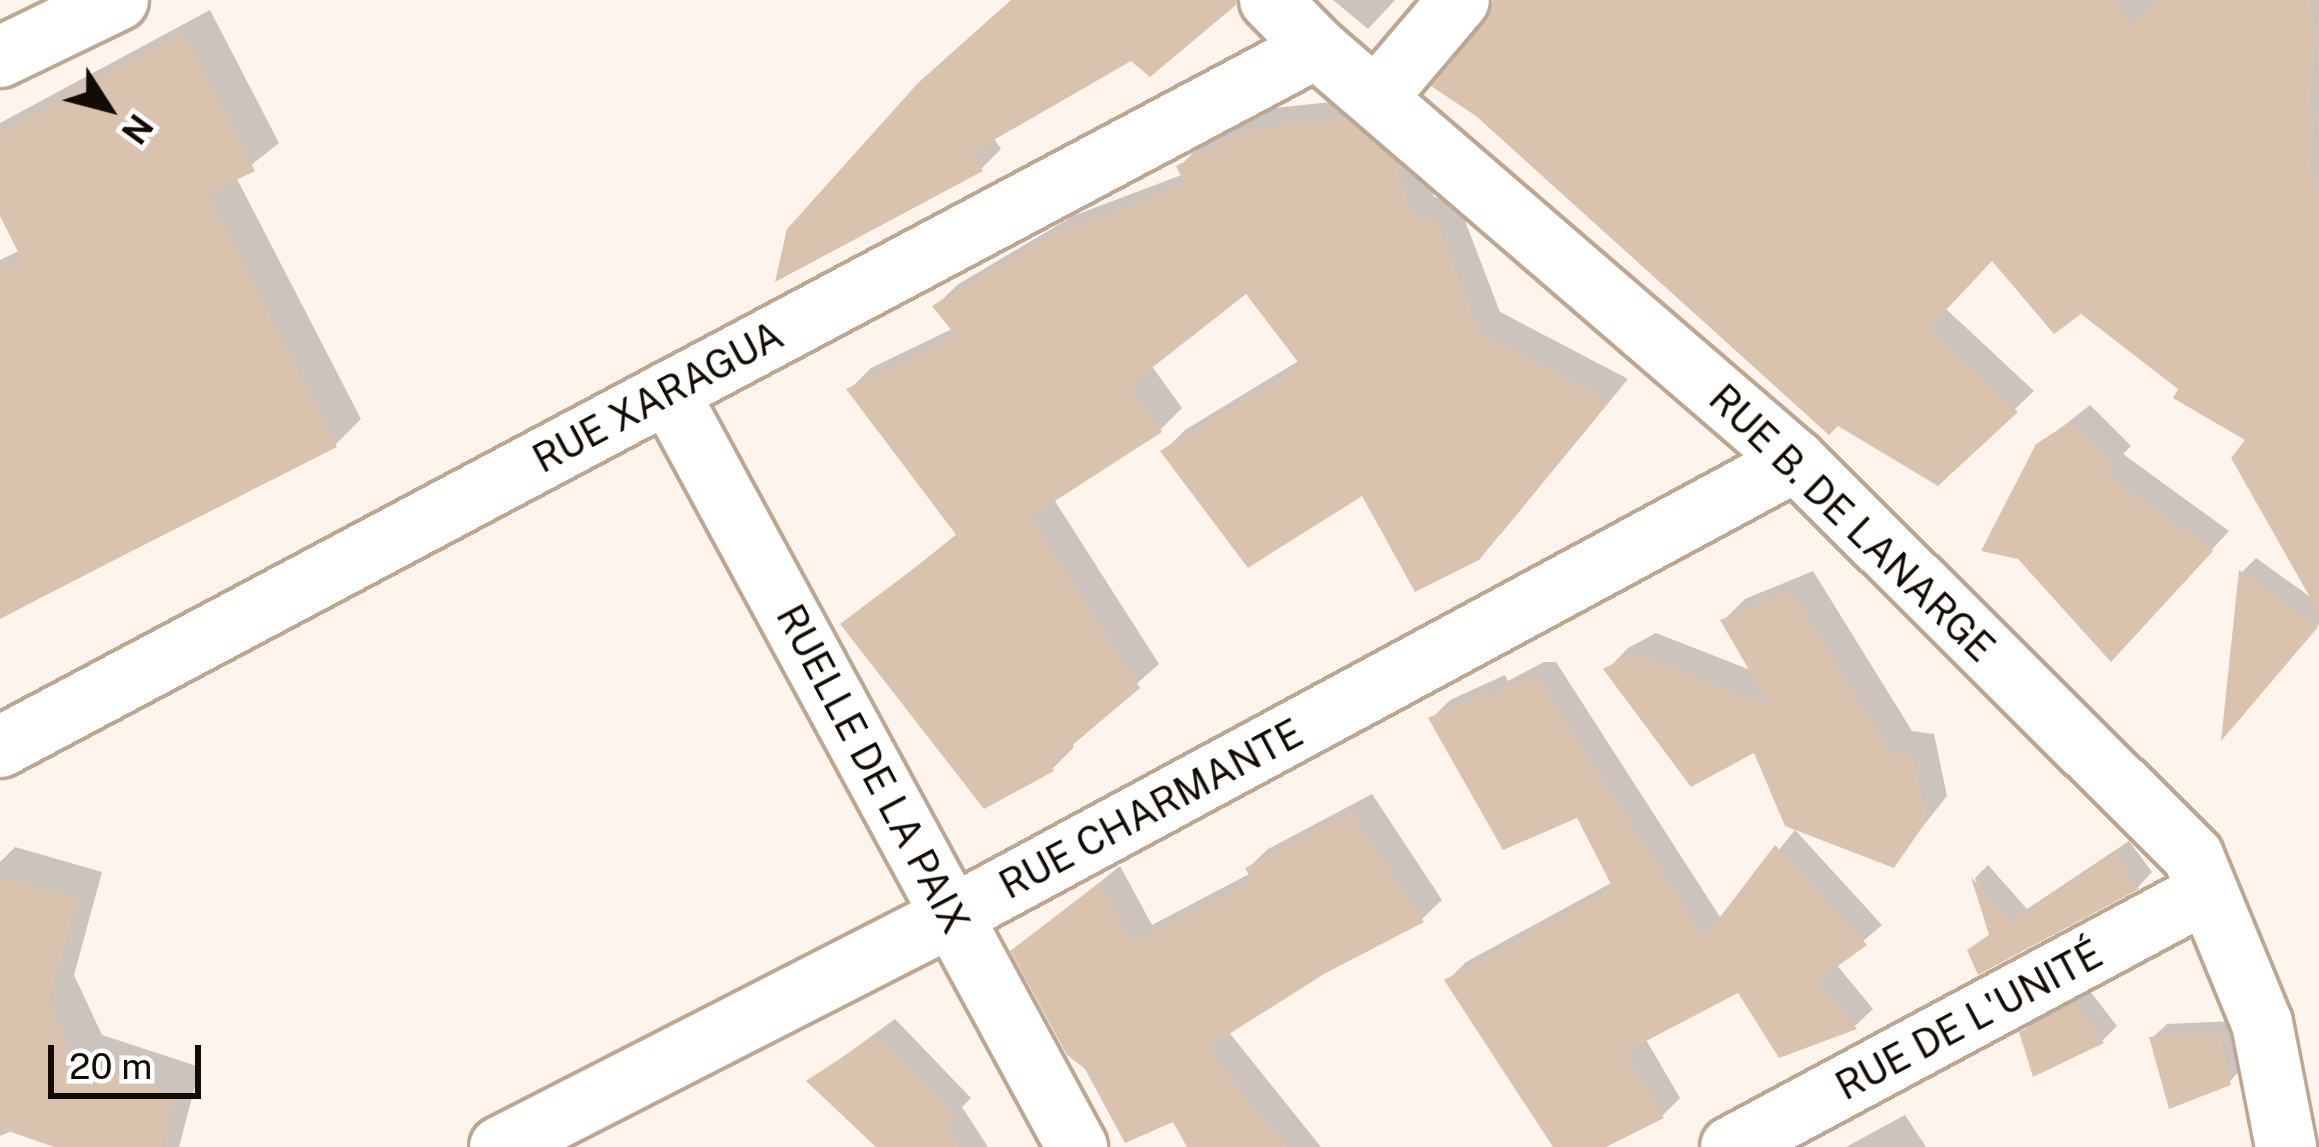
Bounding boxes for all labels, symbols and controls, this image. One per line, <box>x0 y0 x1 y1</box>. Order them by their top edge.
north arrow <box>48 48 168 168</box>
text: N <box>114 108 160 151</box>
street label: RUE XARAGUA <box>525 311 791 483</box>
street label: RUE B. DE LANARGE <box>1700 375 2004 671</box>
street label: RUELLE DE LA PAIX <box>767 597 979 941</box>
street label: RUE CHARMANTE <box>991 709 1311 909</box>
street label: RUE DE L'UNITÉ <box>1828 930 2110 1110</box>
scale bar <box>54 1021 207 1095</box>
text: 20 m <box>69 1045 152 1087</box>

